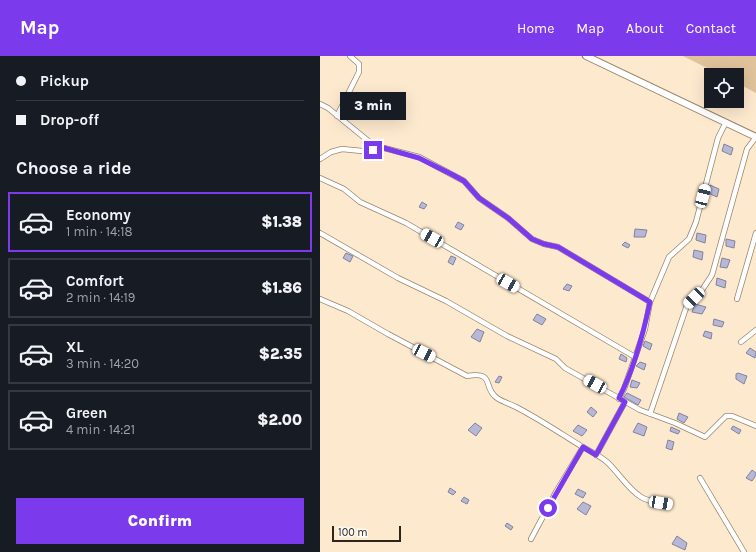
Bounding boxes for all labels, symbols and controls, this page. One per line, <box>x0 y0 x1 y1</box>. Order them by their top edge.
text: Map <box>20 17 59 39</box>
text: Home <box>517 20 554 37</box>
text: Map <box>576 20 604 37</box>
text: About <box>626 20 664 37</box>
text: Contact <box>686 20 736 37</box>
map controls <box>704 68 744 108</box>
button: locate <box>704 68 744 108</box>
text: Pickup <box>40 72 89 90</box>
callout: 3 min <box>340 92 406 120</box>
text: 3 min <box>354 98 392 113</box>
text: Drop-off <box>40 111 99 129</box>
route end <box>364 141 382 159</box>
text: Choose a ride <box>16 157 131 179</box>
car <box>694 183 712 209</box>
icon: car <box>18 204 54 240</box>
text: Economy <box>66 206 131 224</box>
text: $1.38 <box>261 213 302 231</box>
text: 1 min · 14:18 <box>66 224 133 239</box>
car <box>419 227 445 249</box>
icon: car <box>18 270 54 306</box>
text: Comfort <box>66 272 124 290</box>
car <box>495 272 521 294</box>
text: $1.86 <box>261 279 302 297</box>
car <box>681 285 707 311</box>
text: 2 min · 14:19 <box>66 290 135 305</box>
icon: car <box>18 336 54 372</box>
text: XL <box>66 338 84 356</box>
car <box>411 342 437 364</box>
text: $2.35 <box>259 345 302 363</box>
text: 3 min · 14:20 <box>66 356 139 371</box>
car <box>582 373 608 395</box>
icon: car <box>18 402 54 438</box>
text: Green <box>66 404 107 422</box>
text: $2.00 <box>257 411 302 429</box>
text: 4 min · 14:21 <box>66 422 135 437</box>
car <box>648 495 674 511</box>
button: Confirm <box>16 498 304 544</box>
route start <box>539 499 557 517</box>
scale bar <box>332 524 401 543</box>
text: 100 m <box>338 526 368 539</box>

